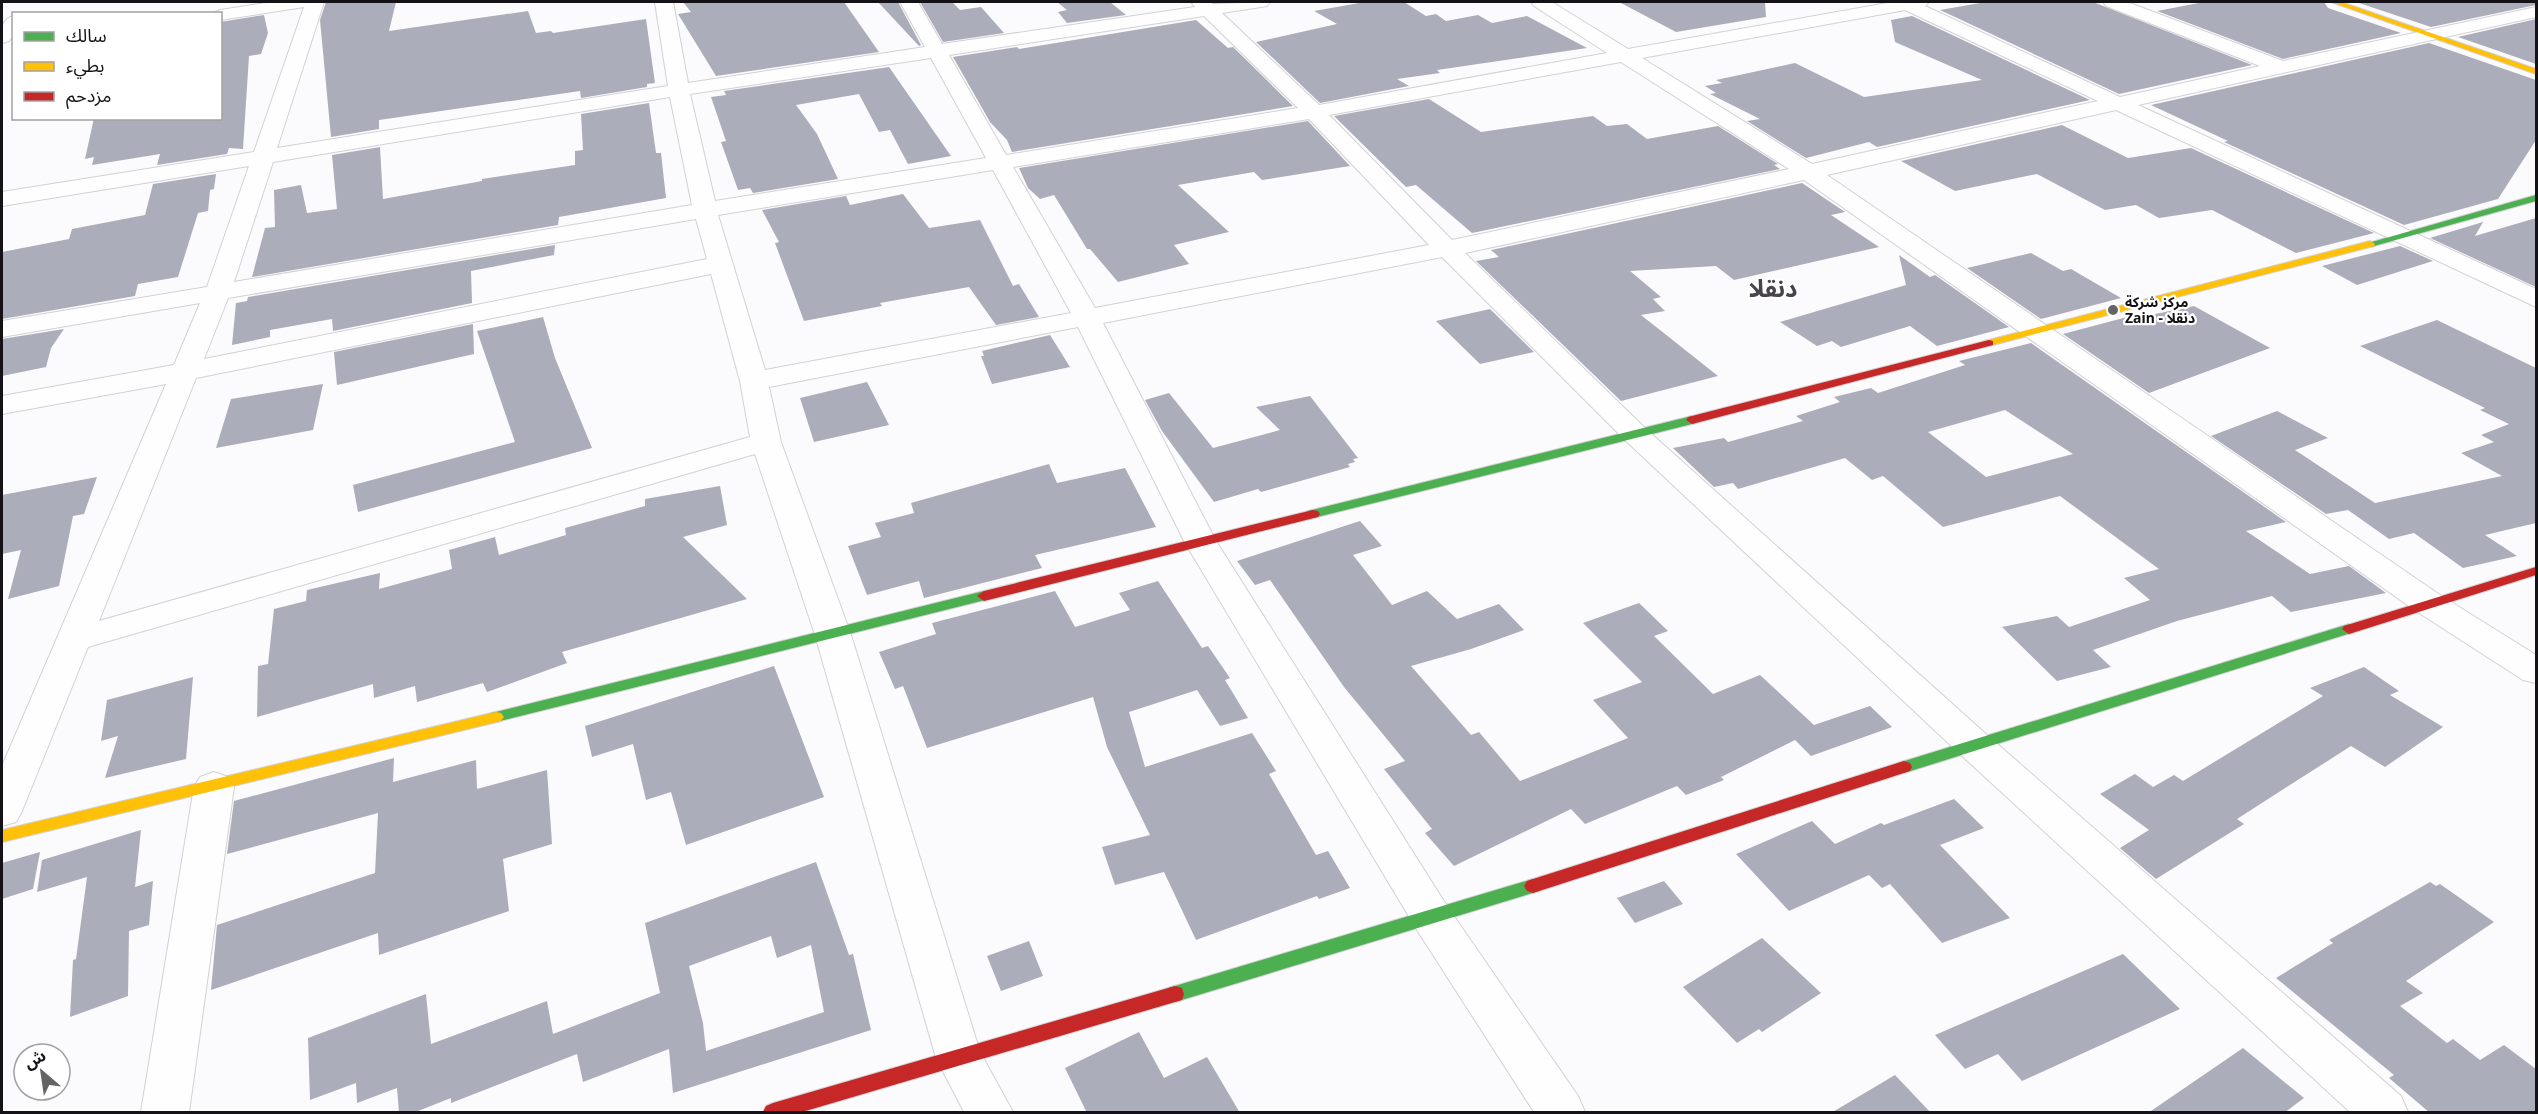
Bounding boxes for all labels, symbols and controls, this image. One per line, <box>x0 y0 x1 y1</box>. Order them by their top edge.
legend <box>12 12 222 120</box>
text: سالك <box>66 23 107 47</box>
text: بطيء <box>66 53 104 79</box>
text: مزدحم <box>66 83 111 109</box>
district label: دنقلا <box>1748 271 1798 304</box>
place label: مركز شركة Zain - دنقلا <box>2125 292 2195 327</box>
marker: مركز شركة Zain - دنقلا <box>2106 303 2120 317</box>
north arrow <box>12 1042 72 1102</box>
text: ش <box>20 1044 50 1074</box>

